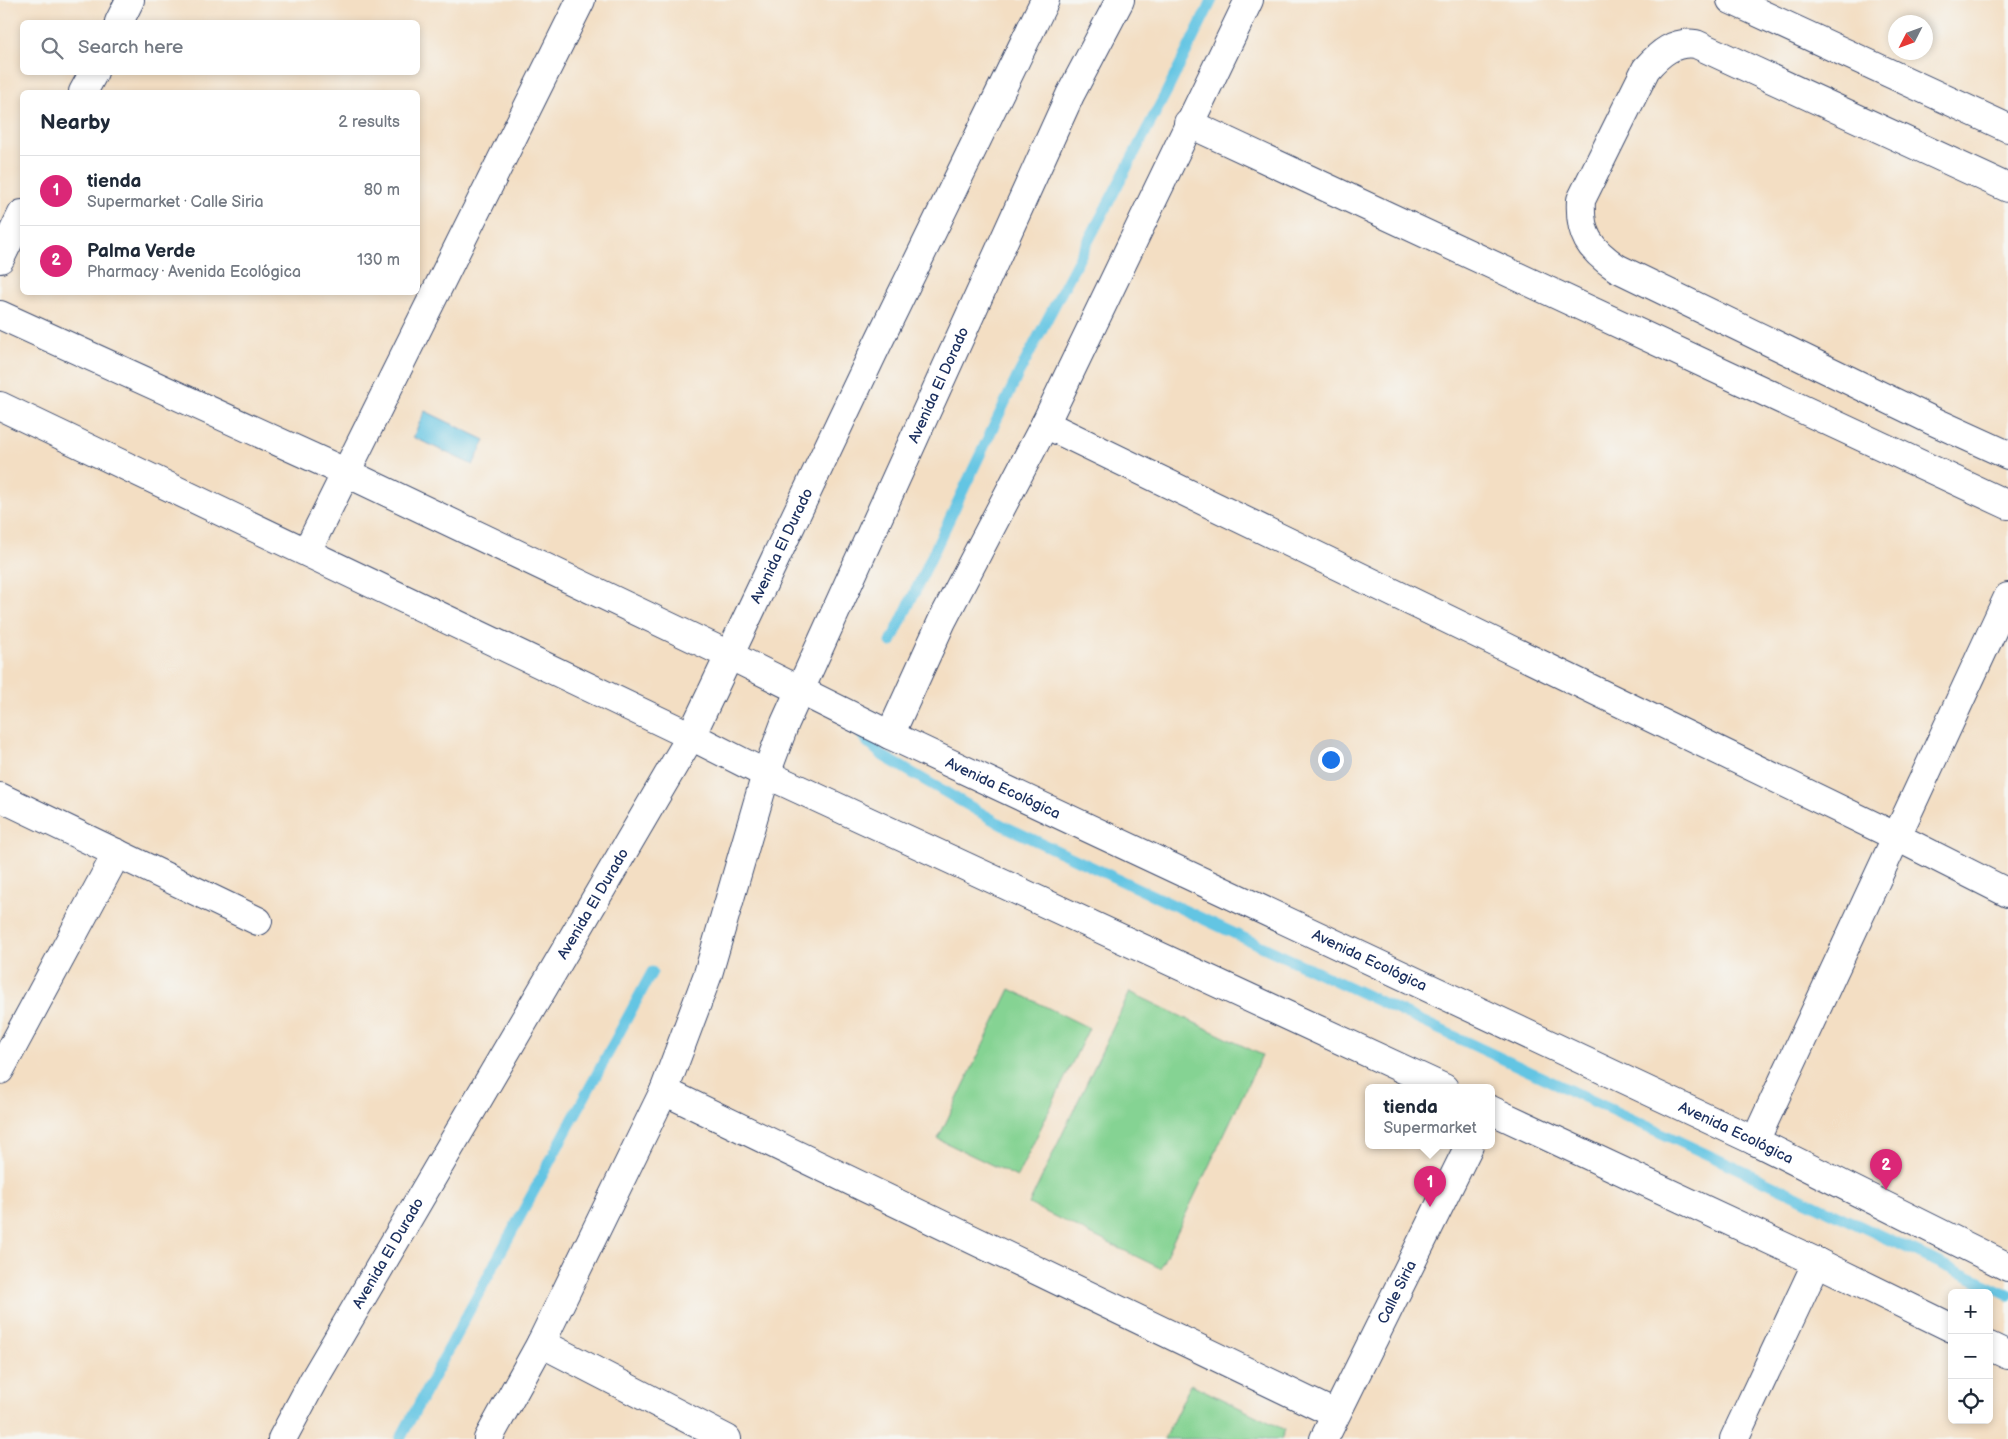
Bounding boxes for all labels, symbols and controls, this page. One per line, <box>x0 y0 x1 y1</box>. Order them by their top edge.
north arrow <box>1888 15 1933 60</box>
search box <box>20 20 420 75</box>
icon: search <box>38 34 66 62</box>
text: Search here <box>78 36 183 59</box>
text: Nearby <box>40 110 110 135</box>
text: 2 results <box>338 113 400 132</box>
text: tienda <box>87 170 142 193</box>
text: 1 <box>53 181 59 200</box>
text: 80 m <box>364 181 400 200</box>
text: Supermarket · Calle Siria <box>87 193 264 212</box>
text: Palma Verde <box>87 240 195 263</box>
text: 2 <box>51 251 61 270</box>
text: 130 m <box>357 251 400 270</box>
text: Pharmacy · Avenida Ecológica <box>87 263 301 282</box>
street label: Avenida El Dorado <box>904 324 973 446</box>
street label: Avenida El Durado <box>746 485 817 607</box>
your location <box>1318 747 1344 773</box>
street label: Avenida Ecológica <box>942 753 1063 824</box>
street label: Avenida El Durado <box>553 845 633 963</box>
street label: Avenida Ecológica <box>1309 925 1430 996</box>
popup <box>1365 1084 1495 1149</box>
text: tienda <box>1383 1096 1438 1119</box>
street label: Avenida Ecológica <box>1676 1098 1796 1169</box>
text: Supermarket <box>1383 1119 1477 1138</box>
pin: 2 <box>1870 1149 1902 1190</box>
pin: 1 <box>1414 1166 1446 1207</box>
street label: Avenida El Durado <box>349 1195 428 1312</box>
street label: Calle Siria <box>1373 1257 1421 1327</box>
map controls <box>1948 1289 1993 1424</box>
button: + <box>1948 1289 1993 1334</box>
button: − <box>1948 1334 1993 1379</box>
button: locate <box>1948 1379 1993 1424</box>

